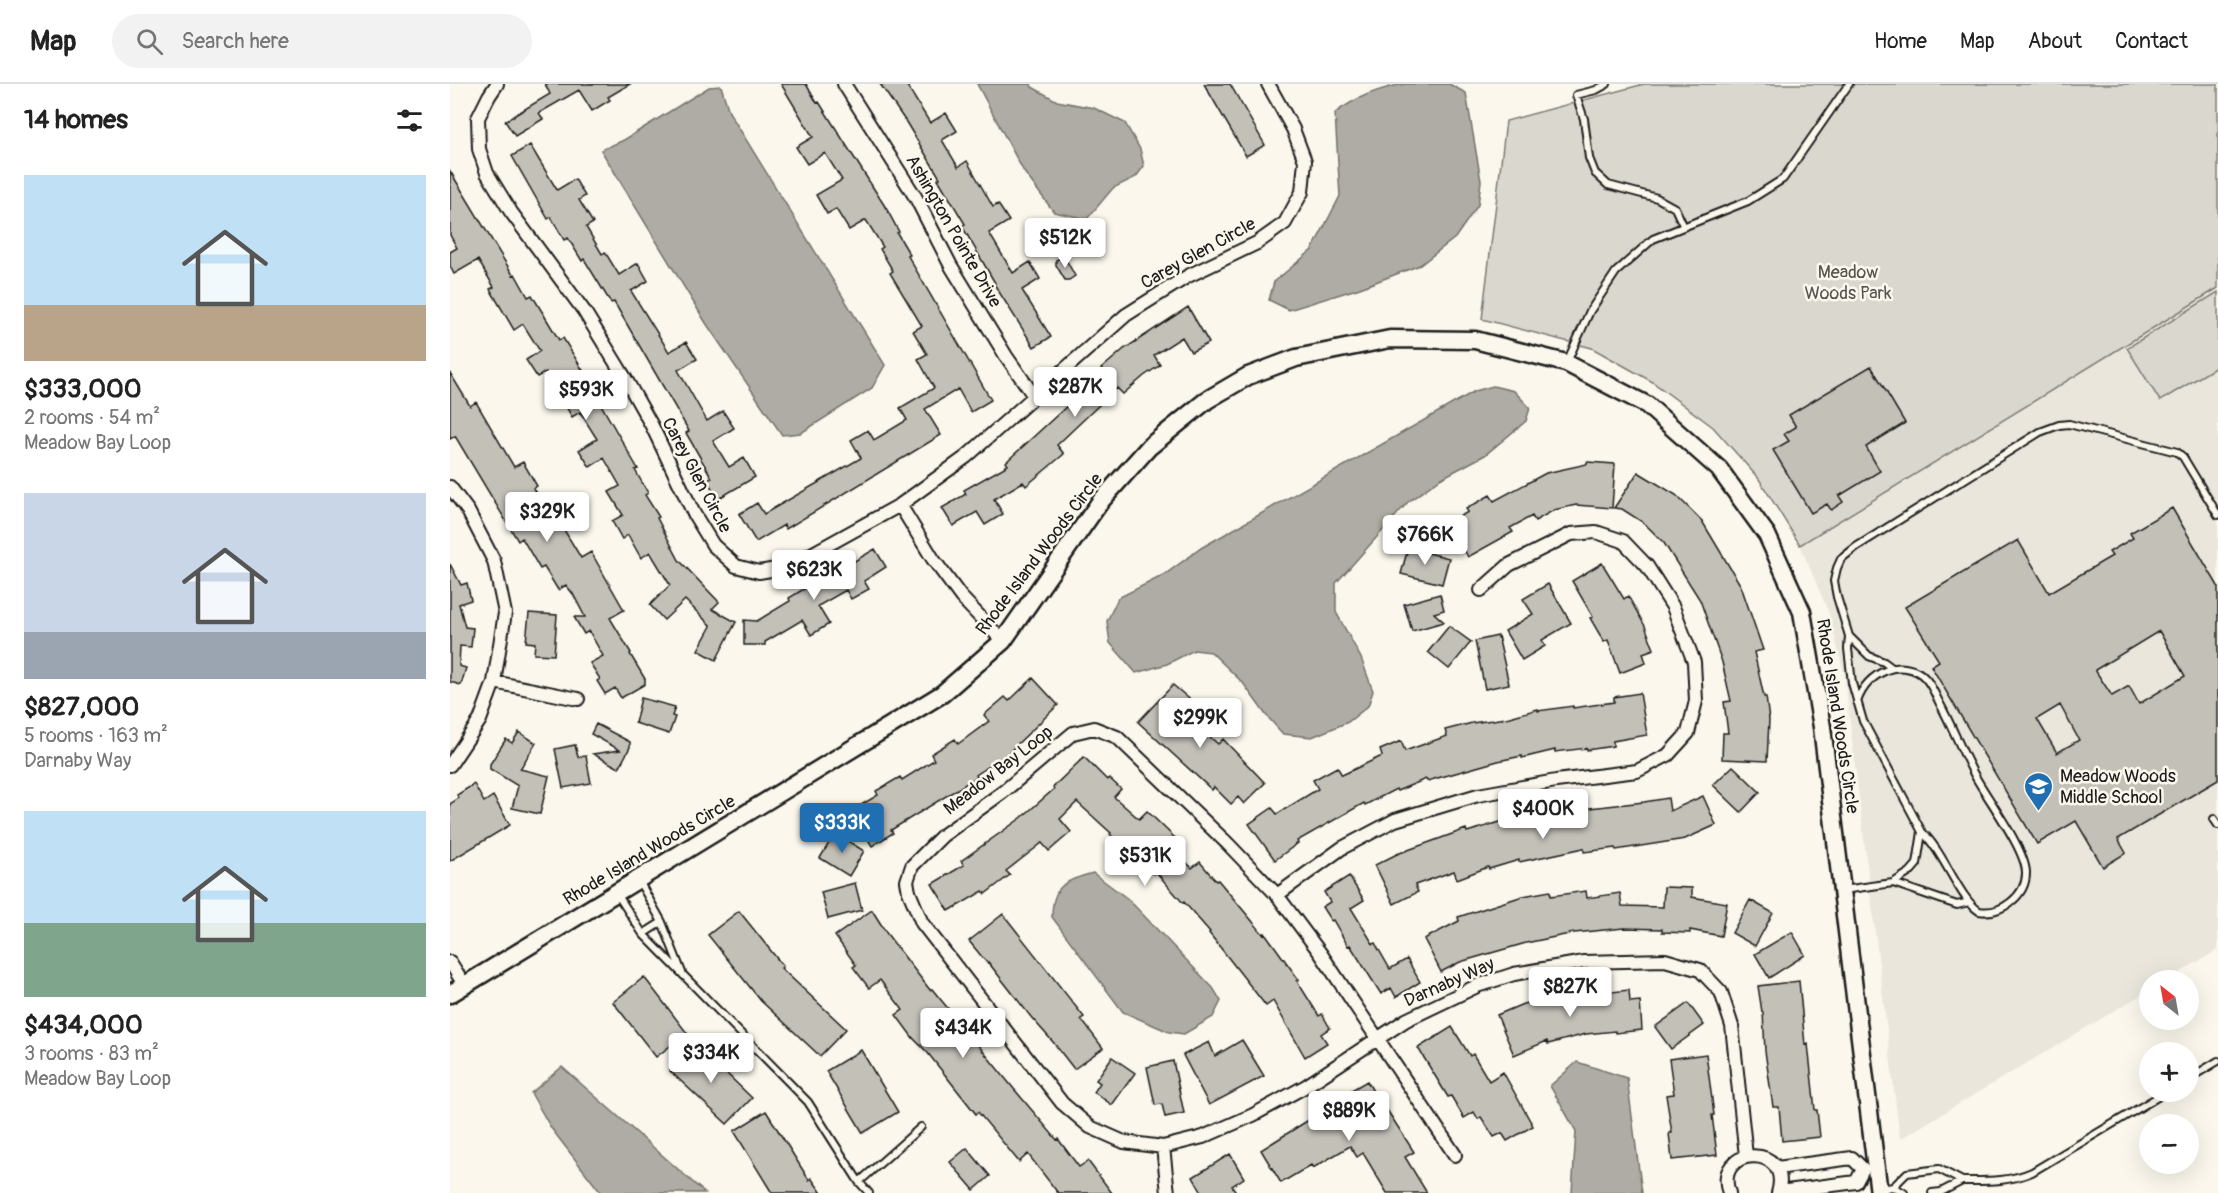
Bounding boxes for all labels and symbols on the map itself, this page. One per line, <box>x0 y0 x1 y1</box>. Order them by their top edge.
street label: Ashington Pointe Drive <box>900 151 1007 312</box>
street label: Carey Glen Circle <box>1137 212 1260 294</box>
pin: $512K <box>1023 218 1107 269</box>
park label: Meadow Woods Park <box>1804 261 1892 305</box>
pin: $287K <box>1033 367 1117 418</box>
pin: $593K <box>544 370 628 421</box>
street label: Carey Glen Circle <box>656 413 737 537</box>
street label: Rhode Island Woods Circle <box>971 469 1108 640</box>
pin: $329K <box>505 492 589 543</box>
pin: $766K <box>1383 515 1467 566</box>
pin: $623K <box>772 550 856 601</box>
street label: Rhode Island Woods Circle <box>1811 617 1864 815</box>
pin: $299K <box>1158 698 1242 749</box>
street label: Meadow Bay Loop <box>939 721 1058 820</box>
place label: Meadow Woods Middle School <box>2060 765 2176 809</box>
school or university icon: Meadow Woods Middle School <box>2023 770 2055 812</box>
pin: $400K <box>1501 789 1585 840</box>
street label: Rhode Island Woods Circle <box>559 790 740 911</box>
pin: $333K <box>800 803 884 854</box>
pin: $531K <box>1103 836 1187 887</box>
street label: Darnaby Way <box>1400 952 1498 1013</box>
pin: $827K <box>1528 967 1612 1018</box>
north arrow <box>2139 970 2199 1030</box>
pin: $434K <box>921 1008 1005 1059</box>
pin: $334K <box>669 1033 753 1084</box>
pin: $889K <box>1307 1091 1391 1142</box>

